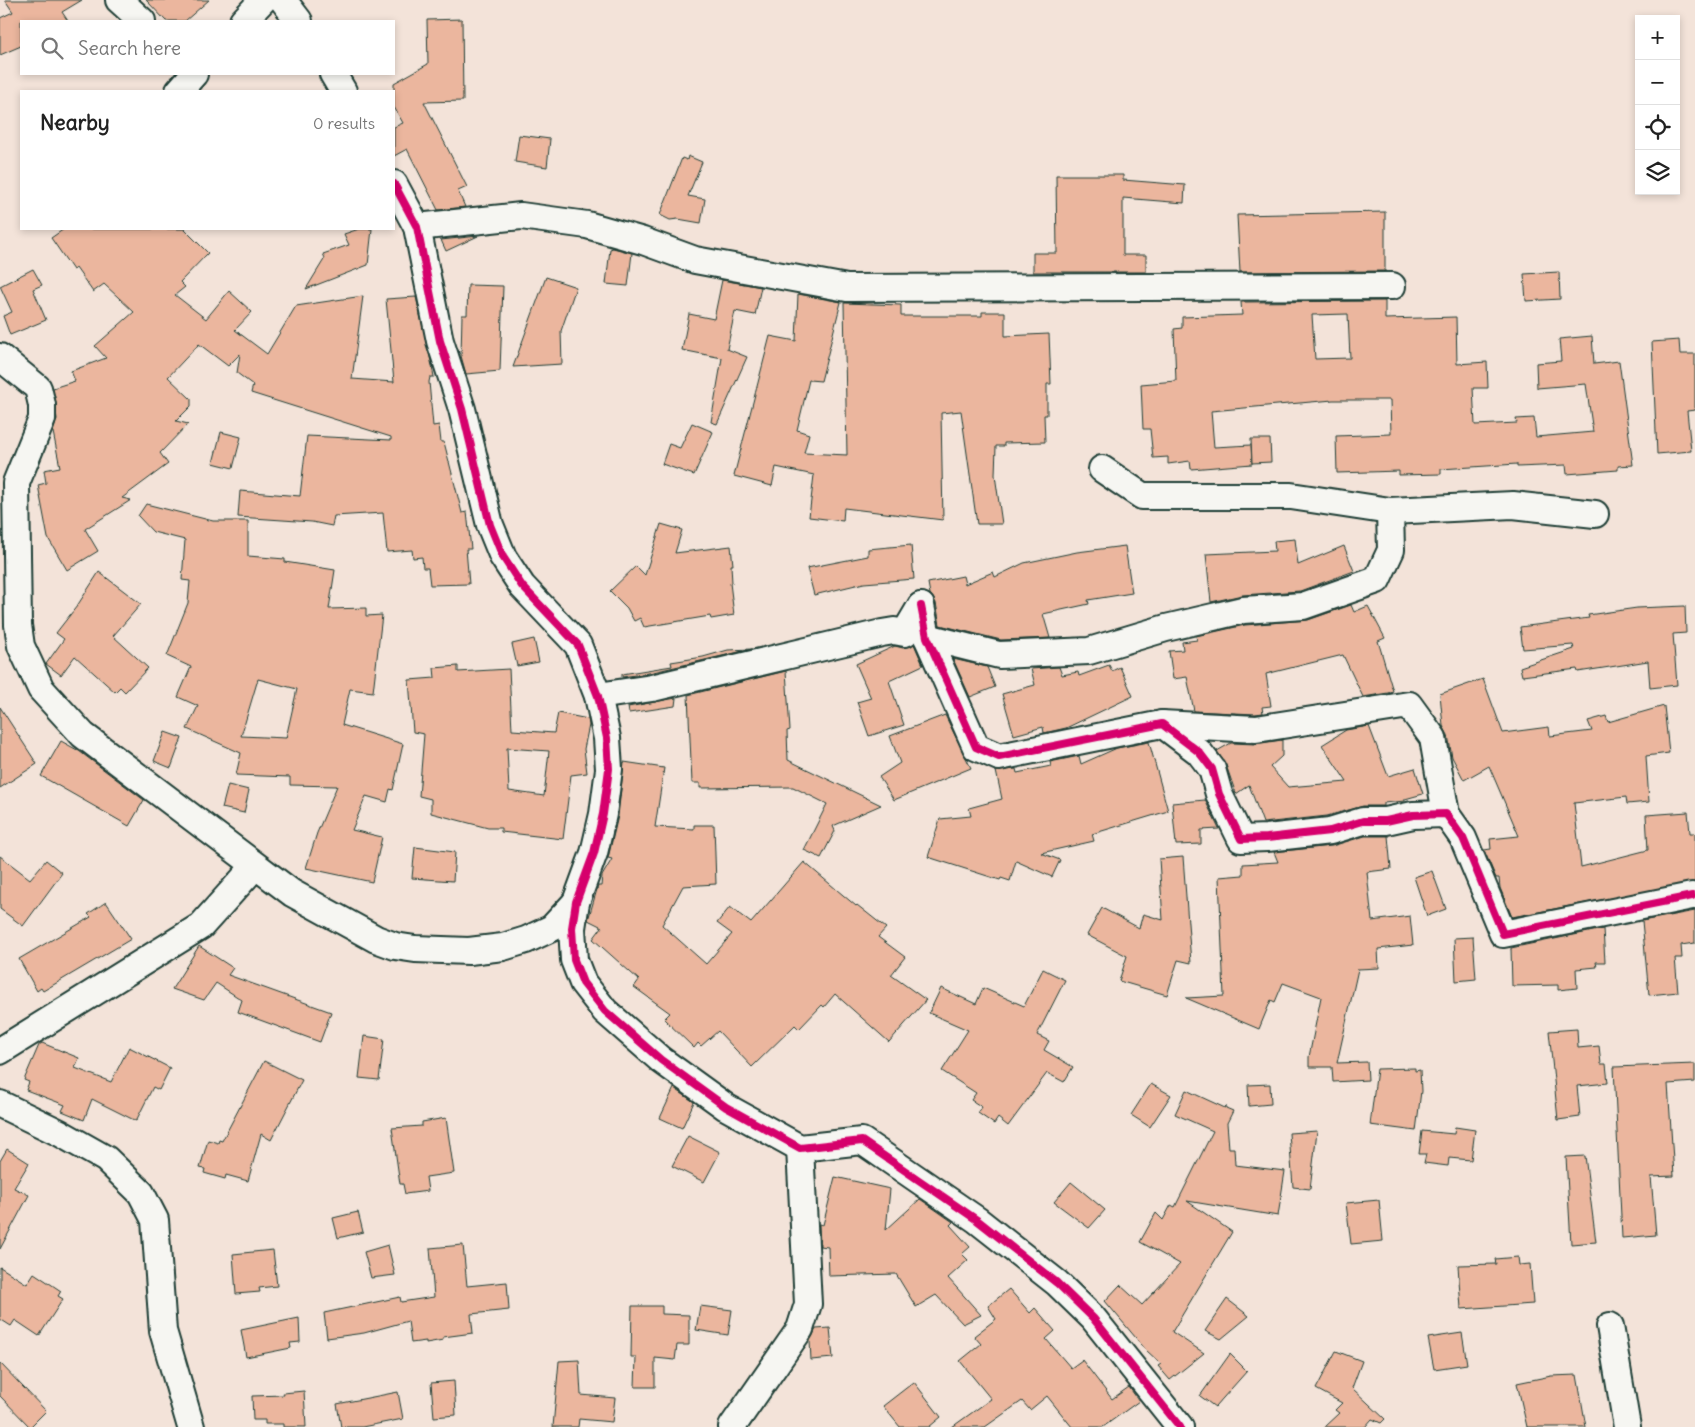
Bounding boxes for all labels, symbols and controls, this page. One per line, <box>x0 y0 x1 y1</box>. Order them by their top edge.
map controls <box>1635 15 1680 195</box>
button: + <box>1635 15 1680 60</box>
search box <box>20 20 395 75</box>
icon: search <box>38 34 66 62</box>
text: Search here <box>78 36 181 60</box>
button: − <box>1635 60 1680 105</box>
button: locate <box>1635 105 1680 150</box>
text: Nearby <box>40 109 110 136</box>
text: 0 results <box>313 113 375 133</box>
button: layers <box>1635 150 1680 195</box>

